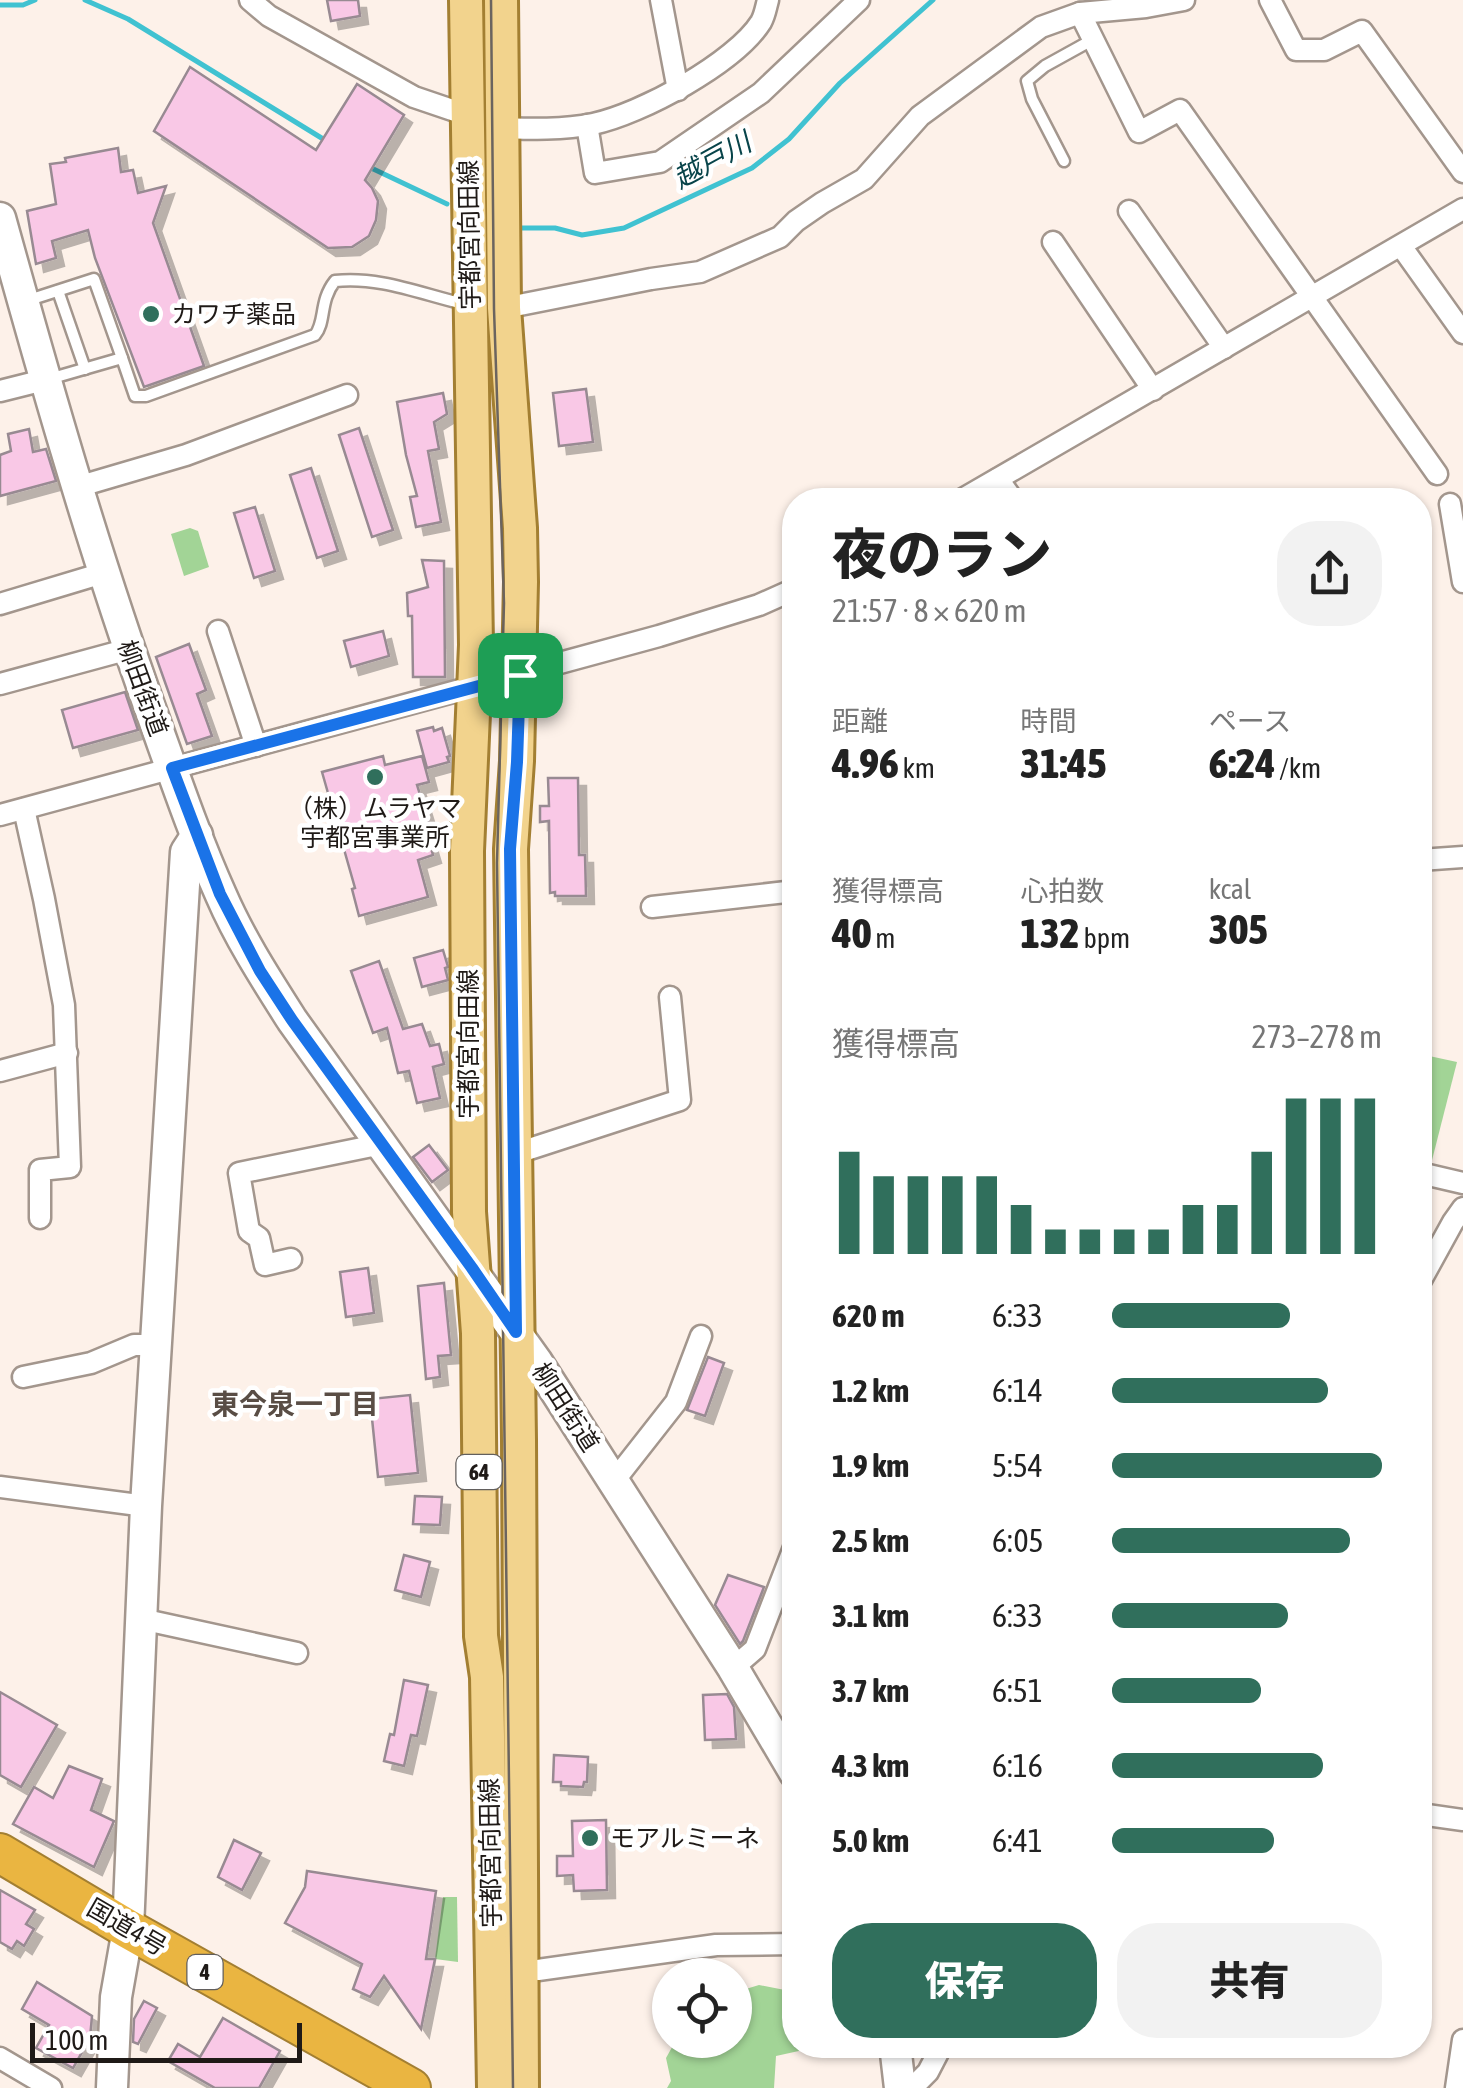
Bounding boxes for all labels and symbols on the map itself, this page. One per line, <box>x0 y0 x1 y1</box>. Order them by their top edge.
water label: 越戸川 <box>668 124 759 194</box>
street label: 宇都宮向田線 <box>454 160 484 310</box>
place label: カワチ薬品 <box>171 300 296 328</box>
marker: カワチ薬品 <box>140 303 162 325</box>
pin <box>478 633 563 718</box>
street label: 柳田街道 <box>113 636 173 740</box>
marker: （株）ムラヤマ 宇都宮事業所 <box>364 766 386 788</box>
place label: （株）ムラヤマ 宇都宮事業所 <box>288 794 462 851</box>
street label: 宇都宮向田線 <box>454 969 482 1119</box>
street label: 柳田街道 <box>527 1357 605 1457</box>
district label: 東今泉一丁目 <box>211 1388 379 1420</box>
road number: 64 <box>456 1455 502 1489</box>
street label: 宇都宮向田線 <box>475 1778 505 1928</box>
place label: モアルミーネ <box>610 1824 760 1852</box>
marker: モアルミーネ <box>579 1827 601 1849</box>
street label: 国道4号 <box>82 1893 172 1961</box>
road number: 4 <box>188 1955 222 1989</box>
scale bar <box>30 2018 302 2062</box>

